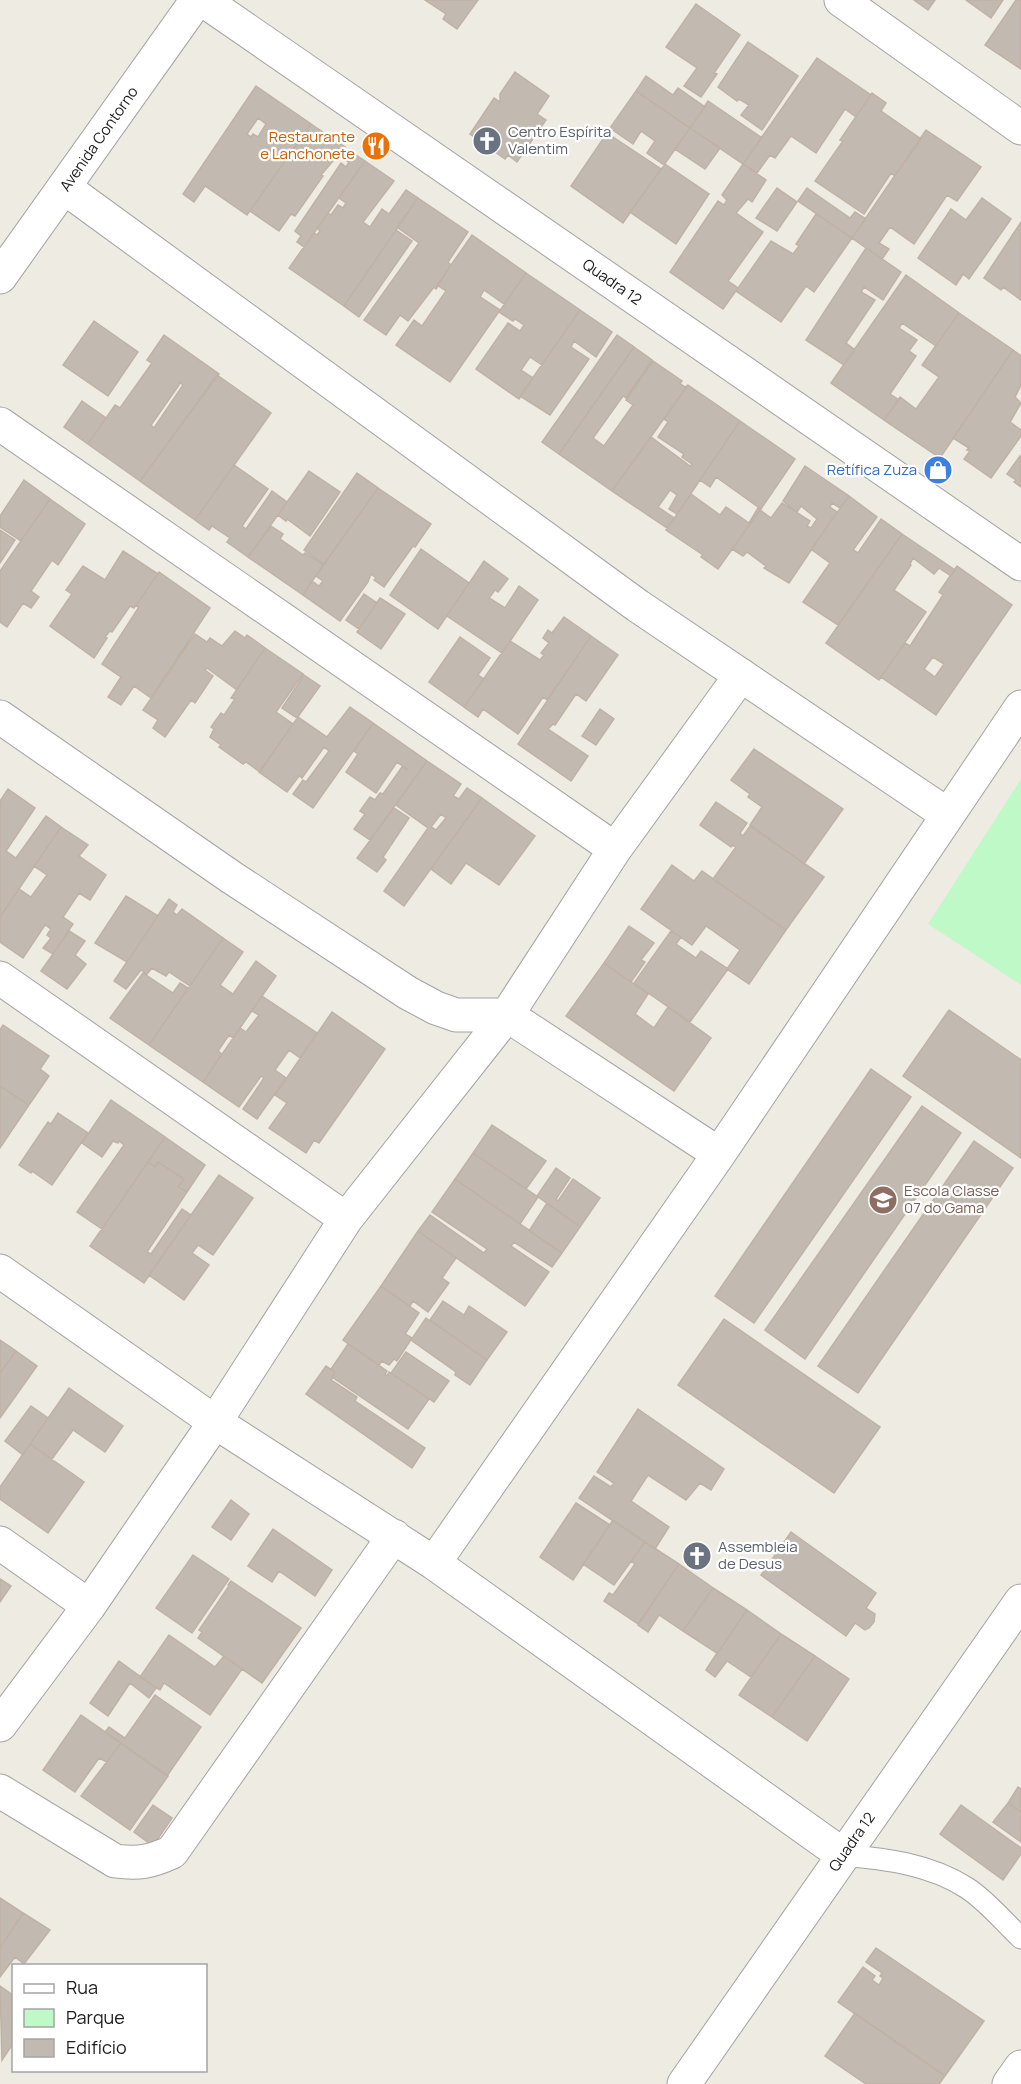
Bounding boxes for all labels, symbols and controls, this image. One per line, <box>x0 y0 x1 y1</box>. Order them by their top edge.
street label: Avenida Contorno <box>55 82 143 195</box>
place label: Centro Espírita Valentim <box>508 121 611 159</box>
church icon: Centro Espírita Valentim <box>471 125 503 157</box>
place label: Restaurante e Lanchonete <box>260 126 355 164</box>
restaurant icon: Restaurante e Lanchonete <box>360 130 392 162</box>
street label: Quadra 12 <box>578 254 646 310</box>
shop icon: Retífica Zuza <box>922 454 954 486</box>
place label: Retífica Zuza <box>827 459 917 480</box>
place label: Escola Classe 07 do Gama <box>904 1180 1000 1218</box>
school or university icon: Escola Classe 07 do Gama <box>867 1184 899 1216</box>
place label: Assembleia de Desus <box>718 1536 798 1574</box>
church icon: Assembleia de Desus <box>681 1540 713 1572</box>
street label: Quadra 12 <box>824 1808 880 1876</box>
legend <box>12 1964 207 2072</box>
text: Rua <box>66 1975 98 1999</box>
text: Parque <box>66 2005 125 2029</box>
text: Edifício <box>66 2035 127 2059</box>

